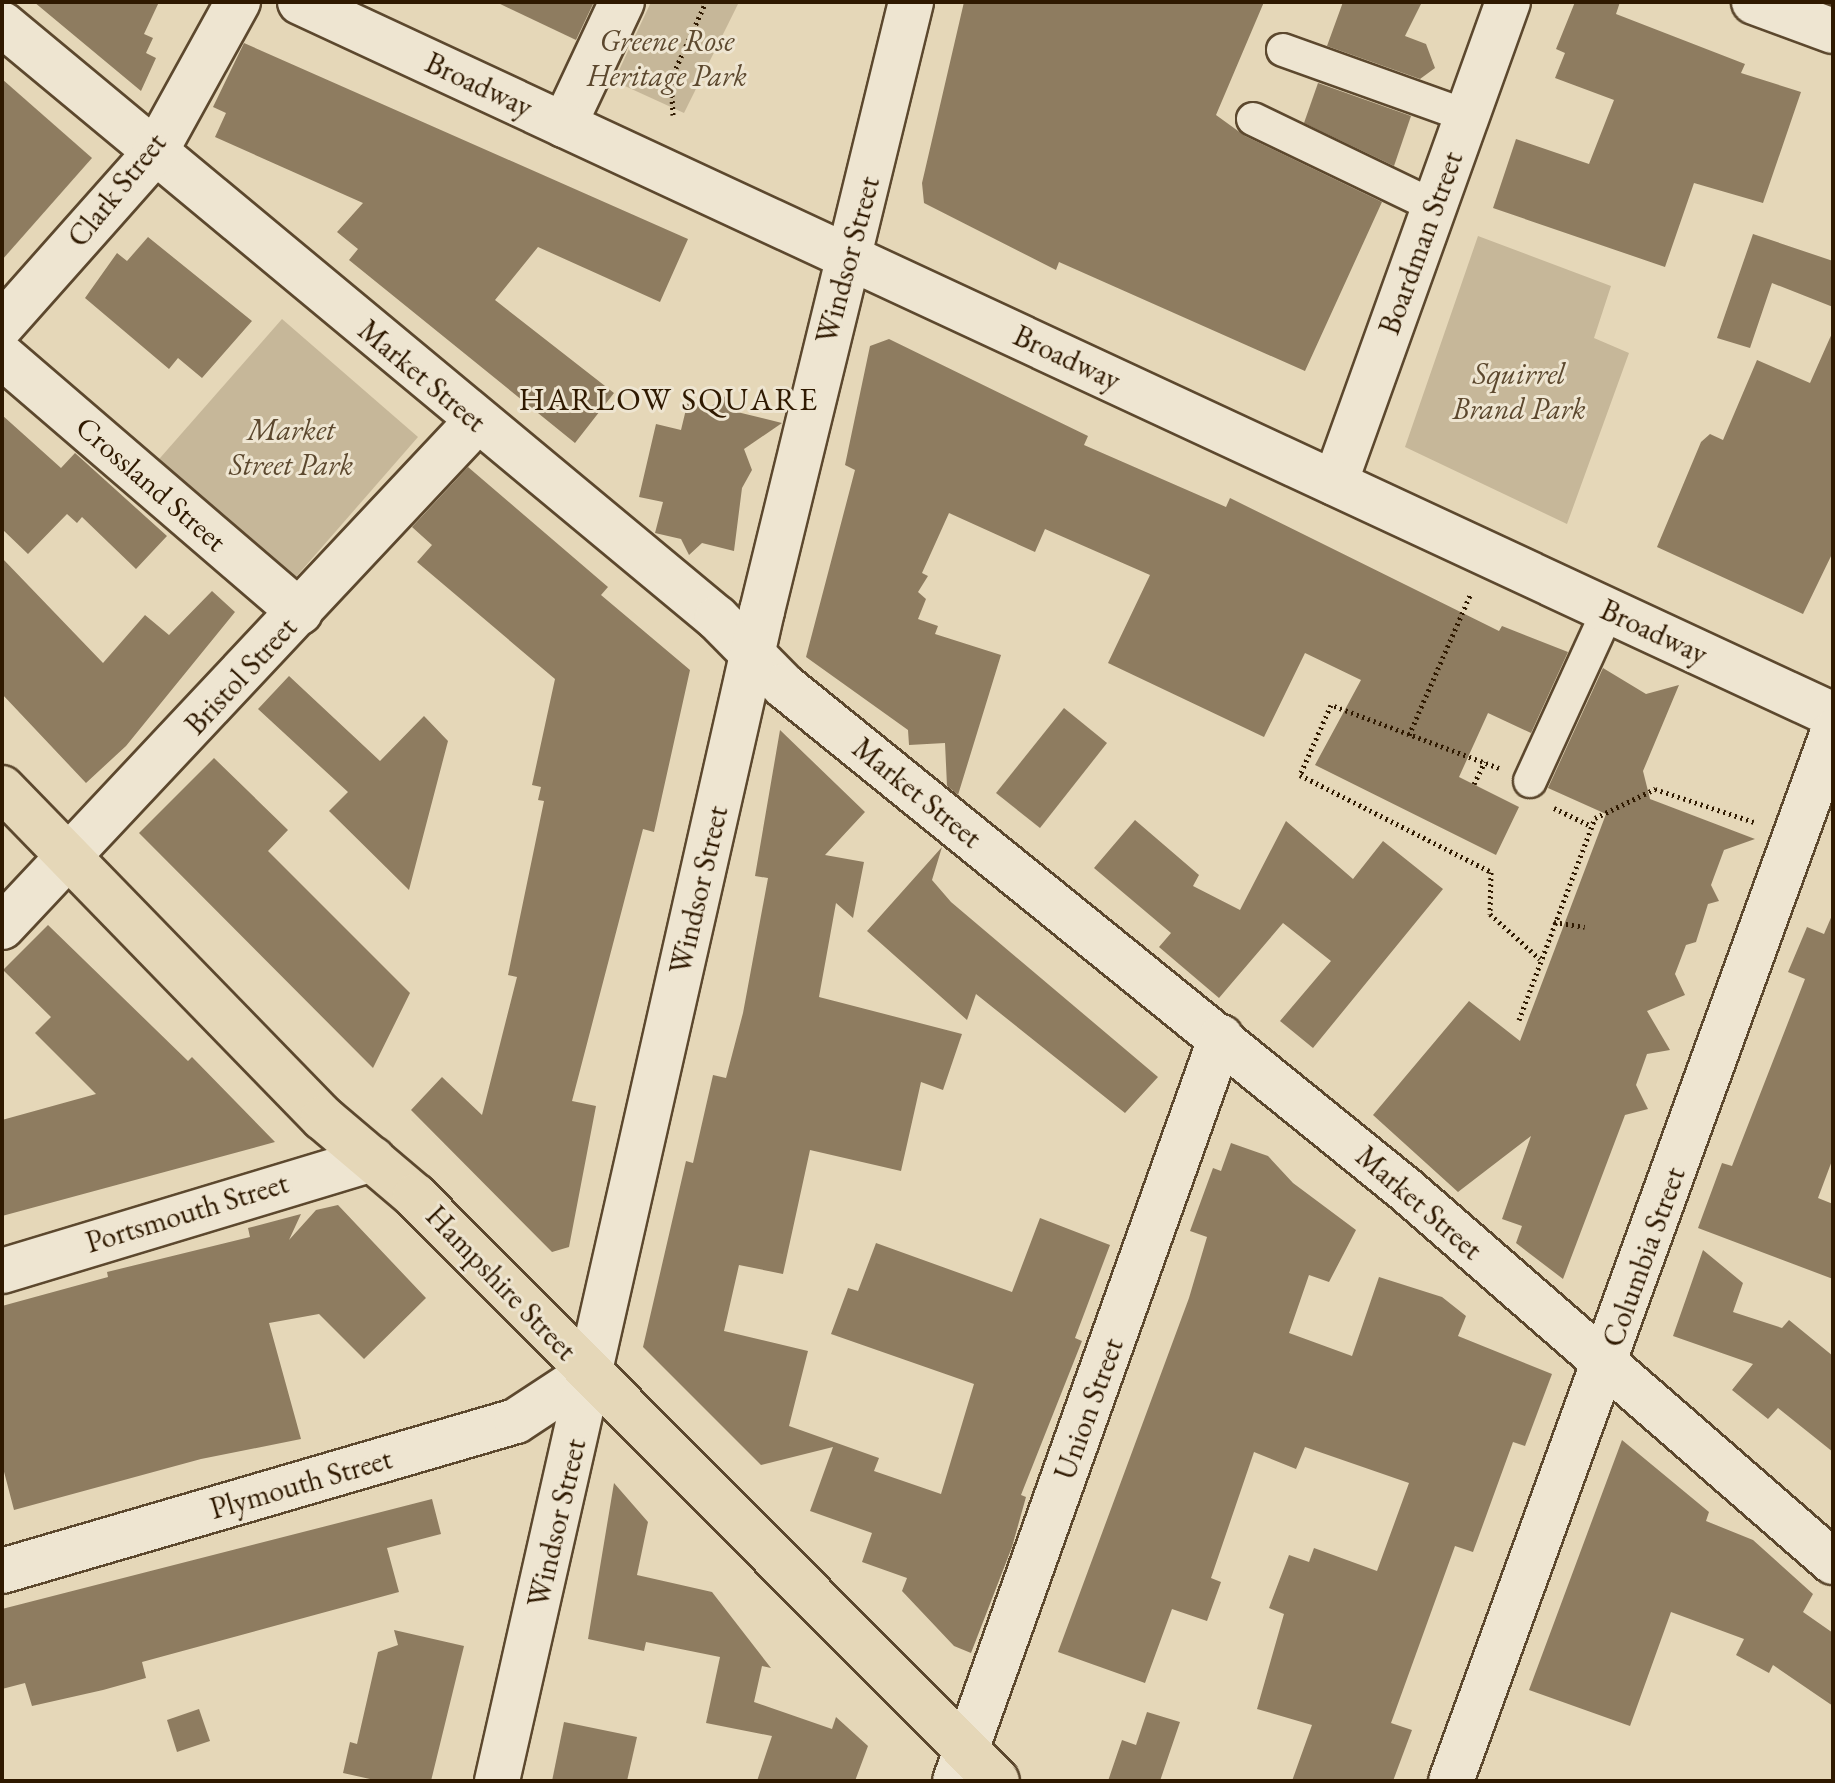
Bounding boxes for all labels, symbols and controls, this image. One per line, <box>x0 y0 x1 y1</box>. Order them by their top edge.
park label: Greene Rose Heritage Park <box>587 23 747 94</box>
street label: Broadway <box>420 45 538 125</box>
street label: Clark Street <box>60 126 174 254</box>
street label: Boardman Street <box>1371 147 1471 339</box>
street label: Windsor Street <box>808 172 888 348</box>
street label: Market Street <box>351 312 493 440</box>
street label: Broadway <box>1008 318 1126 398</box>
park label: Squirrel Brand Park <box>1452 356 1586 426</box>
district label: HARLOW SQUARE <box>519 380 819 418</box>
street label: Crossland Street <box>68 409 234 559</box>
park label: Market Street Park <box>229 412 353 482</box>
street label: Broadway <box>1595 592 1713 672</box>
street label: Bristol Street <box>178 610 304 742</box>
street label: Market Street <box>845 730 989 856</box>
street label: Windsor Street <box>662 802 736 978</box>
street label: Market Street <box>1349 1138 1489 1268</box>
street label: Columbia Street <box>1595 1162 1693 1352</box>
street label: Portsmouth Street <box>81 1165 293 1261</box>
street label: Hampshire Street <box>418 1198 584 1368</box>
street label: Union Street <box>1047 1333 1131 1485</box>
street label: Windsor Street <box>520 1435 594 1611</box>
street label: Plymouth Street <box>206 1441 396 1527</box>

